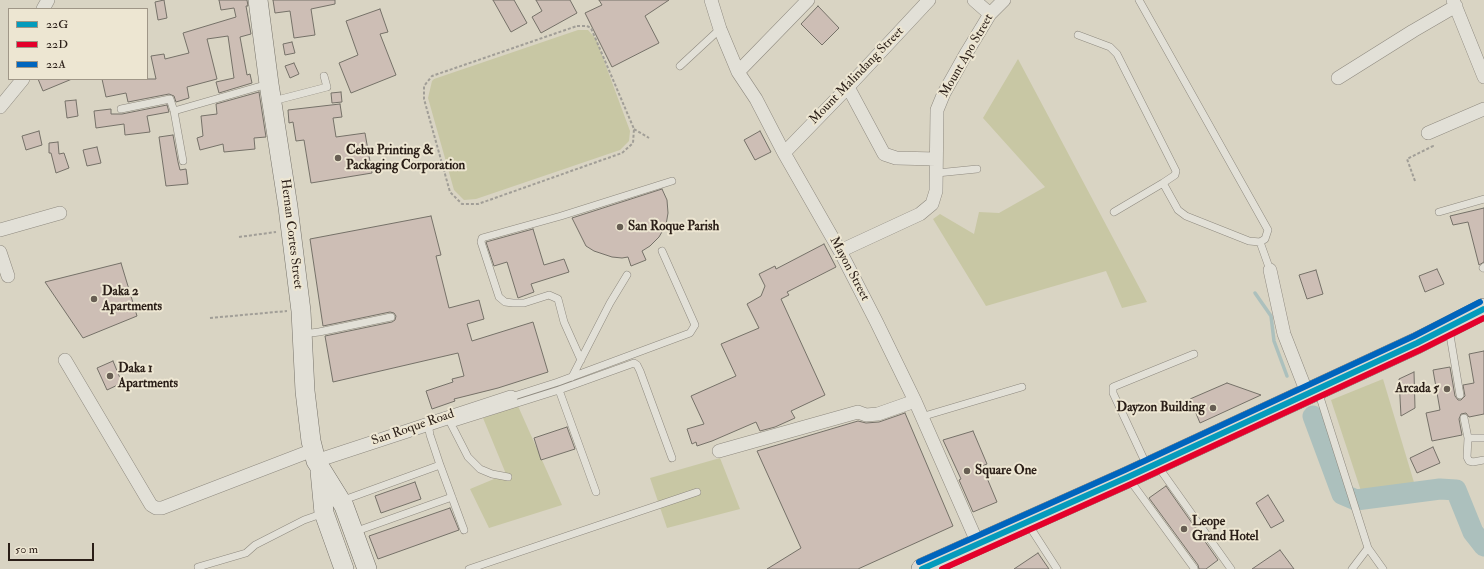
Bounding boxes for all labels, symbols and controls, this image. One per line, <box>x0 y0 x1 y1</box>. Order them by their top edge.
legend <box>8 8 148 80</box>
street label: Mount Apo Street <box>937 11 997 101</box>
text: 22G <box>46 17 68 32</box>
street label: Mount Malindang Street <box>807 24 907 128</box>
text: 22D <box>46 37 68 52</box>
text: 22A <box>46 57 66 72</box>
place label: Cebu Printing & Packaging Corporation <box>346 143 465 174</box>
marker: Cebu Printing & Packaging Corporation <box>333 153 343 163</box>
street label: Hernan Cortes Street <box>276 178 306 290</box>
place label: San Roque Parish <box>628 219 719 235</box>
marker: San Roque Parish <box>615 222 625 232</box>
street label: Mayon Street <box>826 234 872 304</box>
place label: Daka 2 Apartments <box>102 284 162 315</box>
marker: Daka 2 Apartments <box>89 294 99 304</box>
place label: Daka 1 Apartments <box>118 361 178 392</box>
marker: Daka 1 Apartments <box>105 371 115 381</box>
place label: Arcada 5 <box>1395 381 1439 397</box>
marker: Arcada 5 <box>1442 384 1452 394</box>
place label: Dayzon Building <box>1117 400 1205 416</box>
marker: Dayzon Building <box>1208 403 1218 413</box>
street label: San Roque Road <box>370 407 456 449</box>
place label: Square One <box>975 463 1037 479</box>
marker: Square One <box>962 466 972 476</box>
place label: Leope Grand Hotel <box>1192 514 1259 545</box>
marker: Leope Grand Hotel <box>1179 524 1189 534</box>
scale bar <box>10 535 96 561</box>
text: 50 m <box>15 542 38 557</box>

